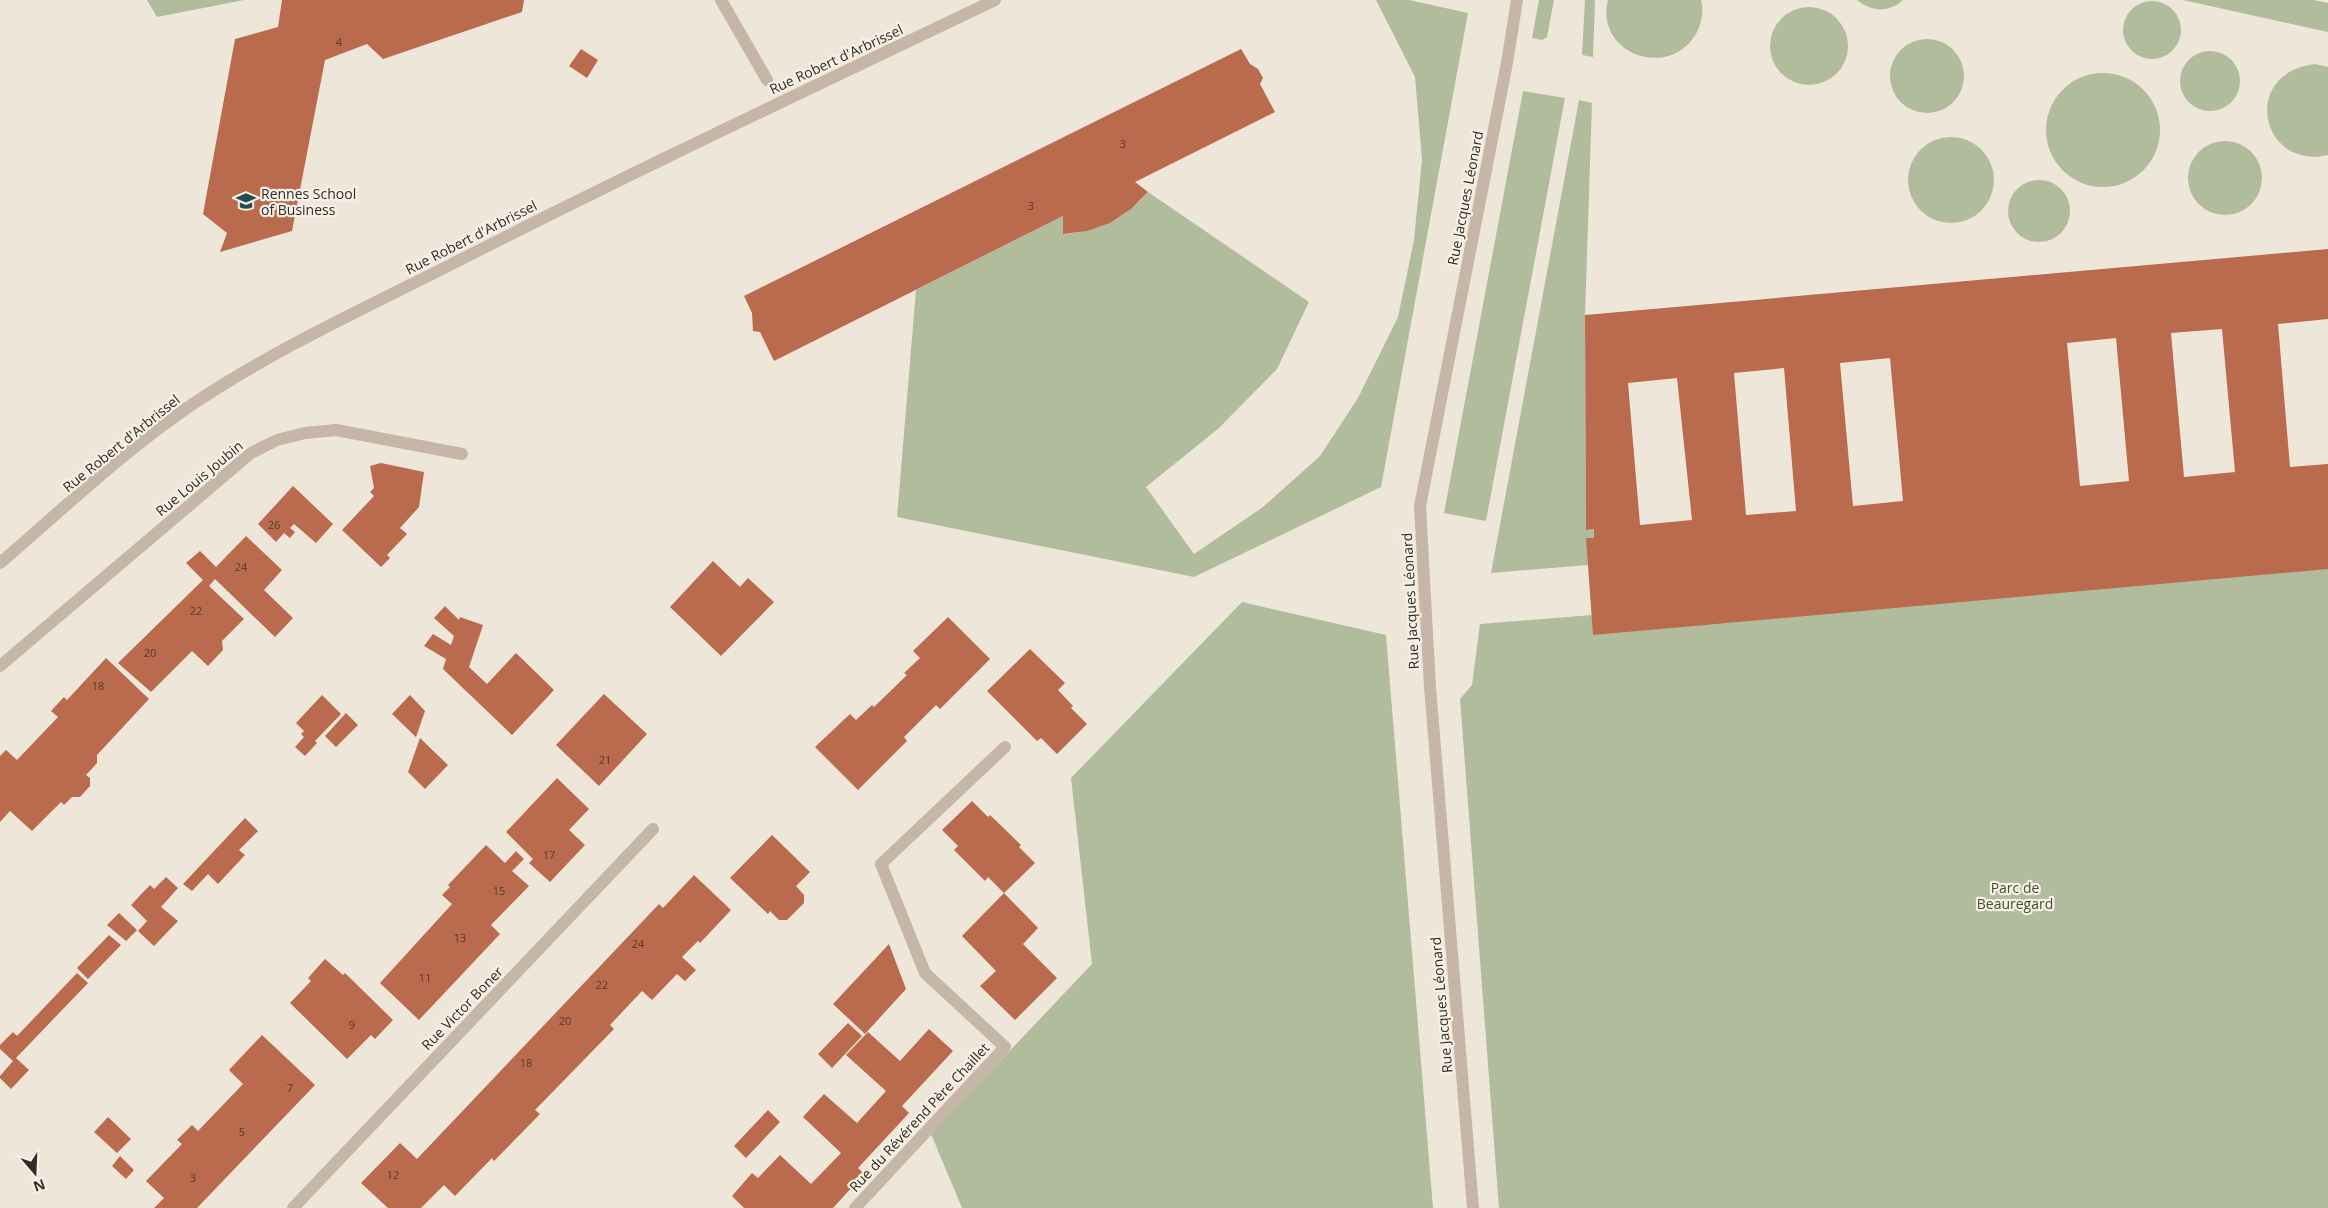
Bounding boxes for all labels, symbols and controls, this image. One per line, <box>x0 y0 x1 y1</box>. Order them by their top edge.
street label: Rue Robert d'Arbrissel <box>766 20 906 98</box>
house number: 4 <box>336 34 343 49</box>
street label: Rue Jacques Léonard <box>1443 129 1487 267</box>
house number: 3 <box>1120 136 1126 151</box>
place label: Rennes School of Business <box>261 184 356 219</box>
school or university icon: Rennes School of Business <box>235 190 257 212</box>
street label: Rue Robert d'Arbrissel <box>402 196 540 278</box>
house number: 3 <box>1028 198 1034 213</box>
street label: Rue Robert d'Arbrissel <box>59 390 183 496</box>
street label: Rue Louis Joubin <box>151 436 247 520</box>
house number: 26 <box>268 517 280 532</box>
street label: Rue Jacques Léonard <box>1397 532 1423 670</box>
house number: 24 <box>235 559 248 574</box>
house number: 22 <box>190 603 202 618</box>
house number: 20 <box>144 645 156 660</box>
house number: 18 <box>92 678 104 693</box>
house number: 21 <box>599 752 611 767</box>
house number: 17 <box>543 847 555 862</box>
park label: Parc de Beauregard <box>1977 878 2053 913</box>
house number: 15 <box>493 883 505 898</box>
house number: 13 <box>454 930 466 945</box>
house number: 24 <box>632 936 645 951</box>
street label: Rue Jacques Léonard <box>1426 936 1456 1074</box>
street label: Rue Victor Boner <box>417 962 507 1054</box>
house number: 11 <box>419 970 431 985</box>
house number: 22 <box>596 977 608 992</box>
house number: 20 <box>559 1013 571 1028</box>
house number: 9 <box>349 1017 355 1032</box>
street label: Rue du Révérend Père Chaillet <box>845 1038 993 1196</box>
house number: 18 <box>520 1055 532 1070</box>
house number: 7 <box>287 1080 293 1095</box>
house number: 5 <box>239 1124 245 1139</box>
north arrow <box>10 1148 60 1198</box>
house number: 12 <box>387 1167 399 1182</box>
house number: 3 <box>190 1170 196 1185</box>
text: N <box>31 1175 48 1197</box>

